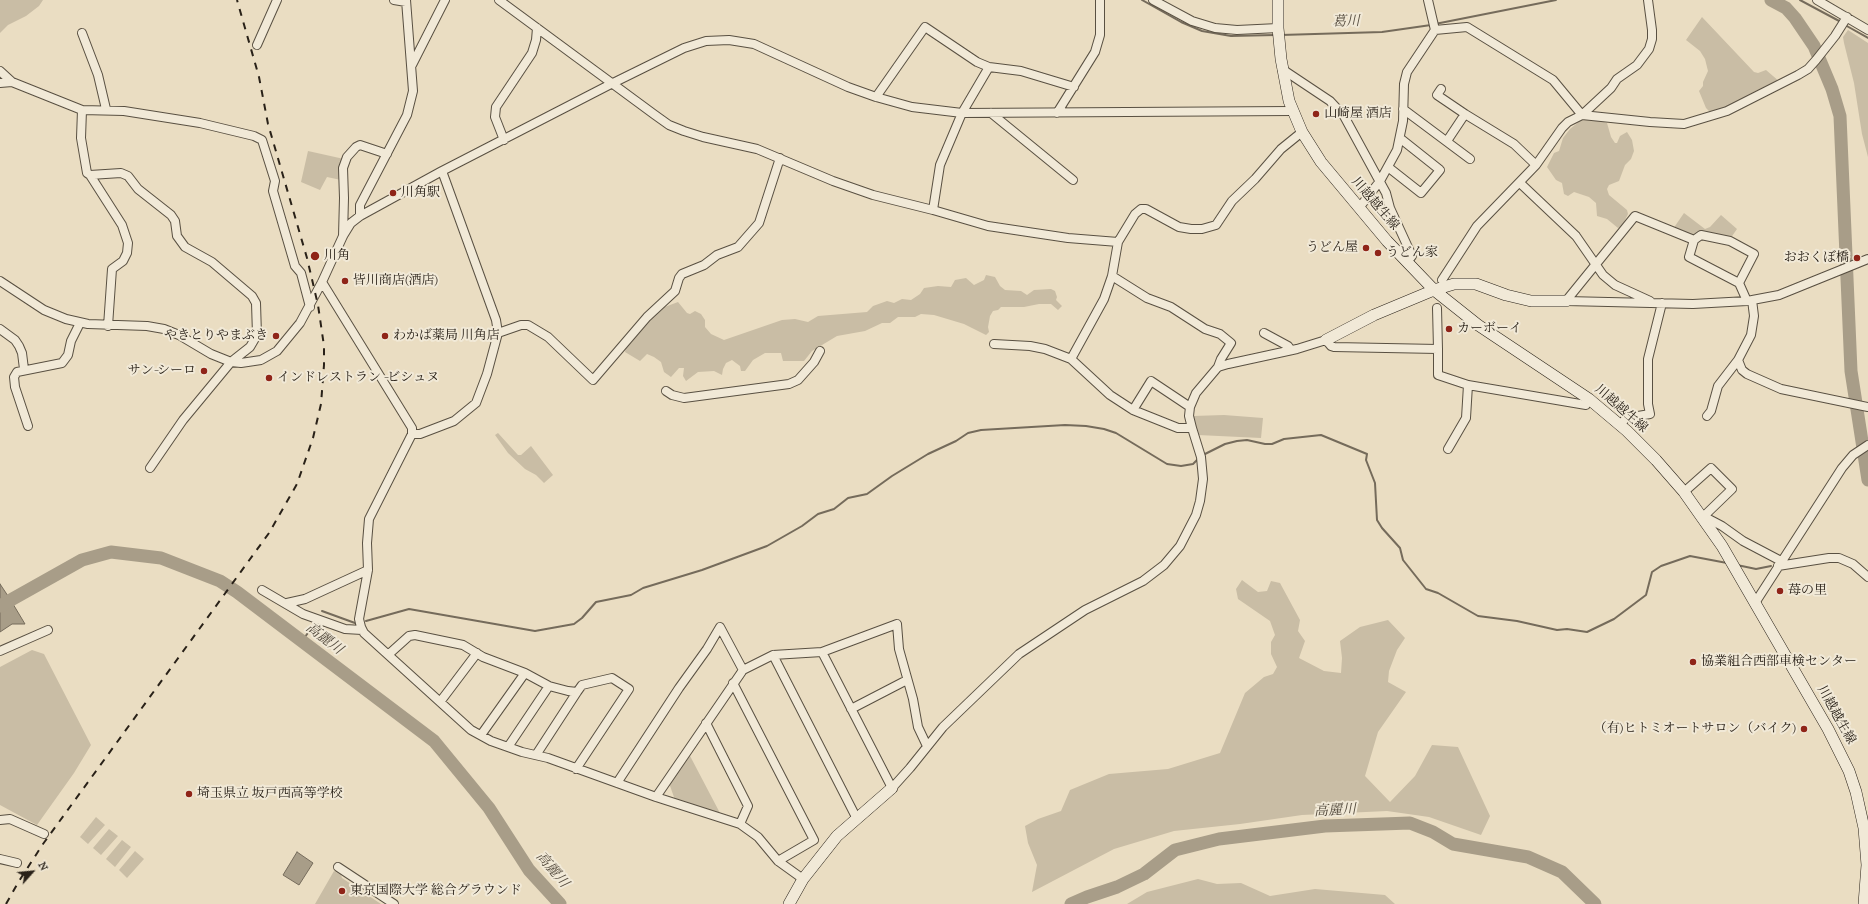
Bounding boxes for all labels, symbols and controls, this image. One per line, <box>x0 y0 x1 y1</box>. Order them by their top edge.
water label: 葛川 <box>1332 13 1360 31</box>
place label: 山崎屋 酒店 <box>1324 106 1392 122</box>
marker: 山崎屋 酒店 <box>1311 109 1321 119</box>
street label: 川越越生線 <box>1348 174 1402 234</box>
place label: 川角駅 <box>401 185 440 201</box>
marker: 川角駅 <box>388 188 398 198</box>
place label: うどん屋 <box>1306 240 1358 256</box>
marker: うどん屋 <box>1361 243 1371 253</box>
place label: うどん家 <box>1386 245 1438 261</box>
place label: 川角 <box>324 248 350 264</box>
marker: うどん家 <box>1373 248 1383 258</box>
marker: 川角 <box>309 250 321 262</box>
place label: おおくぼ橋 <box>1784 250 1849 266</box>
marker: おおくぼ橋 <box>1852 253 1862 263</box>
place label: 皆川商店(酒店) <box>353 273 438 289</box>
marker: 皆川商店(酒店) <box>340 276 350 286</box>
place label: カーボーイ <box>1457 321 1522 337</box>
marker: カーボーイ <box>1444 324 1454 334</box>
place label: やきとりやまぶき <box>164 328 268 344</box>
place label: わかば薬局 川角店 <box>393 328 500 344</box>
marker: やきとりやまぶき <box>271 331 281 341</box>
marker: わかば薬局 川角店 <box>380 331 390 341</box>
place label: サン-シーロ <box>128 363 196 379</box>
marker: サン-シーロ <box>199 366 209 376</box>
place label: インドレストラン -ビシュヌ <box>277 370 439 386</box>
marker: インドレストラン -ビシュヌ <box>264 373 274 383</box>
street label: 川越越生線 <box>1591 382 1651 436</box>
place label: 苺の里 <box>1788 583 1827 599</box>
marker: 苺の里 <box>1775 586 1785 596</box>
water label: 高麗川 <box>302 620 346 658</box>
place label: 協業組合西部車検センター <box>1701 654 1857 670</box>
marker: 協業組合西部車検センター <box>1688 657 1698 667</box>
street label: 川越越生線 <box>1813 683 1859 747</box>
place label: （有)ヒトミオートサロン（バイク) <box>1594 721 1796 737</box>
marker: （有)ヒトミオートサロン（バイク) <box>1799 724 1809 734</box>
place label: 埼玉県立 坂戸西高等学校 <box>197 786 343 802</box>
marker: 埼玉県立 坂戸西高等学校 <box>184 789 194 799</box>
water label: 高麗川 <box>1314 802 1356 820</box>
water label: 高麗川 <box>532 849 572 891</box>
north arrow <box>12 852 52 892</box>
text: N <box>35 860 51 873</box>
place label: 東京国際大学 総合グラウンド <box>350 883 522 899</box>
marker: 東京国際大学 総合グラウンド <box>337 886 347 896</box>

